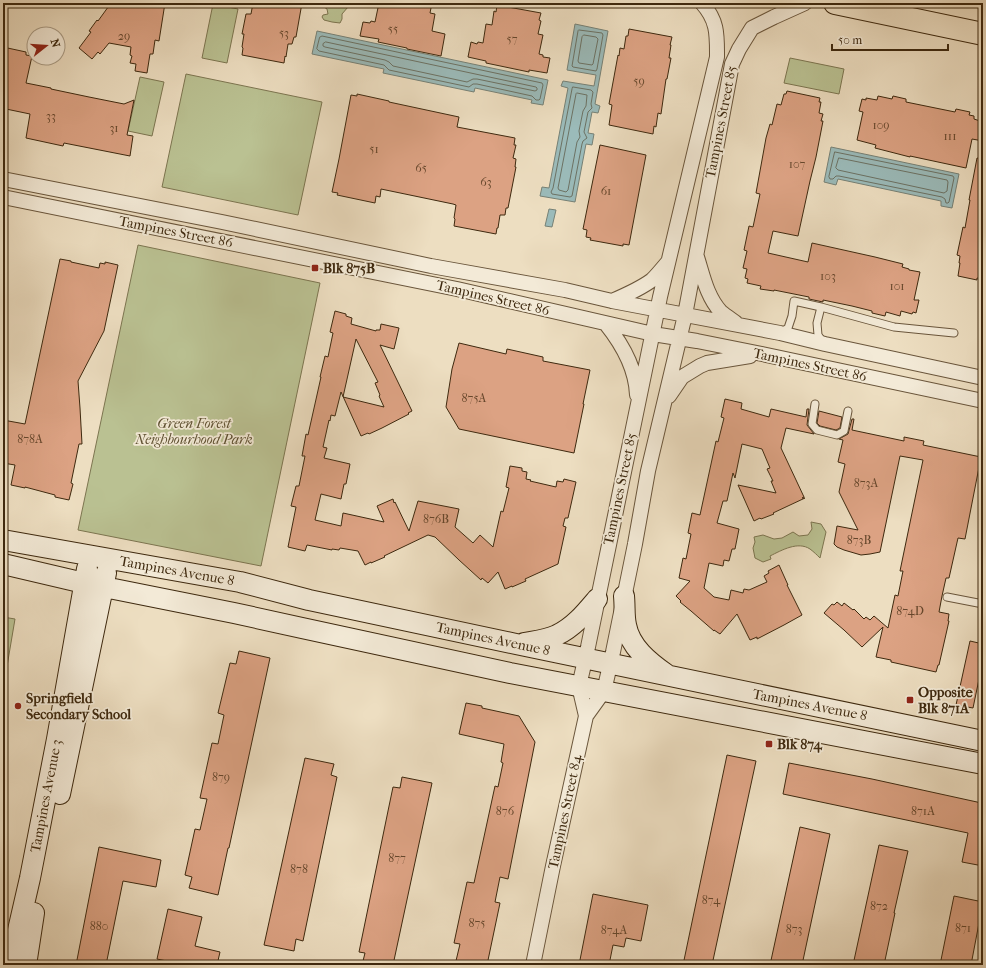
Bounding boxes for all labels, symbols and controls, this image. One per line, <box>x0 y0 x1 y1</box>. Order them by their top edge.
house number: 55 <box>388 22 398 36</box>
north arrow <box>26 26 66 66</box>
house number: 53 <box>279 26 289 40</box>
scale bar <box>832 26 948 52</box>
house number: 29 <box>118 29 130 43</box>
house number: 57 <box>507 32 518 46</box>
text: 50 m <box>838 33 862 47</box>
text: N <box>48 37 63 50</box>
street label: Tampines Street 85 <box>702 64 740 180</box>
house number: 59 <box>633 74 645 88</box>
house number: 33 <box>46 109 56 123</box>
house number: 109 <box>872 118 890 132</box>
house number: 31 <box>109 121 119 135</box>
house number: 111 <box>944 129 956 143</box>
house number: 51 <box>369 142 379 156</box>
house number: 107 <box>789 157 806 171</box>
house number: 65 <box>415 161 427 175</box>
house number: 63 <box>480 175 492 189</box>
house number: 61 <box>601 184 611 198</box>
street label: Tampines Street 86 <box>118 213 235 251</box>
place label: Blk 875B <box>323 260 375 277</box>
marker: Blk 875B <box>310 263 320 273</box>
house number: 103 <box>820 269 836 283</box>
street label: Tampines Street 86 <box>435 277 552 319</box>
house number: 101 <box>889 279 905 293</box>
street label: Tampines Street 86 <box>752 345 869 385</box>
house number: 875A <box>462 391 487 405</box>
park label: Green Forest Neighbourhood Park <box>134 415 253 448</box>
street label: Tampines Street 85 <box>600 431 640 547</box>
house number: 878A <box>17 432 43 446</box>
house number: 873A <box>854 476 878 490</box>
house number: 876B <box>423 512 449 526</box>
house number: 873B <box>847 533 871 547</box>
street label: Tampines Avenue 8 <box>118 553 236 589</box>
house number: 874D <box>896 604 924 618</box>
street label: Tampines Avenue 8 <box>434 619 552 659</box>
place label: Opposite Blk 871A <box>918 684 973 717</box>
street label: Tampines Avenue 8 <box>751 686 869 724</box>
place label: Springfield Secondary School <box>26 690 131 723</box>
marker: Opposite Blk 871A <box>905 695 915 705</box>
marker: Springfield Secondary School <box>13 701 23 711</box>
place label: Blk 874 <box>777 736 823 753</box>
street label: Tampines Avenue 3 <box>27 738 65 854</box>
marker: Blk 874 <box>764 739 774 749</box>
street label: Tampines Street 84 <box>545 753 586 871</box>
house number: 879 <box>212 770 230 784</box>
house number: 876 <box>496 804 515 818</box>
house number: 871A <box>911 804 935 818</box>
house number: 877 <box>388 851 406 865</box>
house number: 878 <box>290 862 308 876</box>
house number: 874 <box>702 893 721 907</box>
house number: 872 <box>870 899 888 913</box>
house number: 875 <box>468 916 486 930</box>
house number: 880 <box>90 919 108 933</box>
house number: 871 <box>955 921 971 935</box>
house number: 873 <box>786 922 802 936</box>
house number: 874A <box>601 923 627 937</box>

